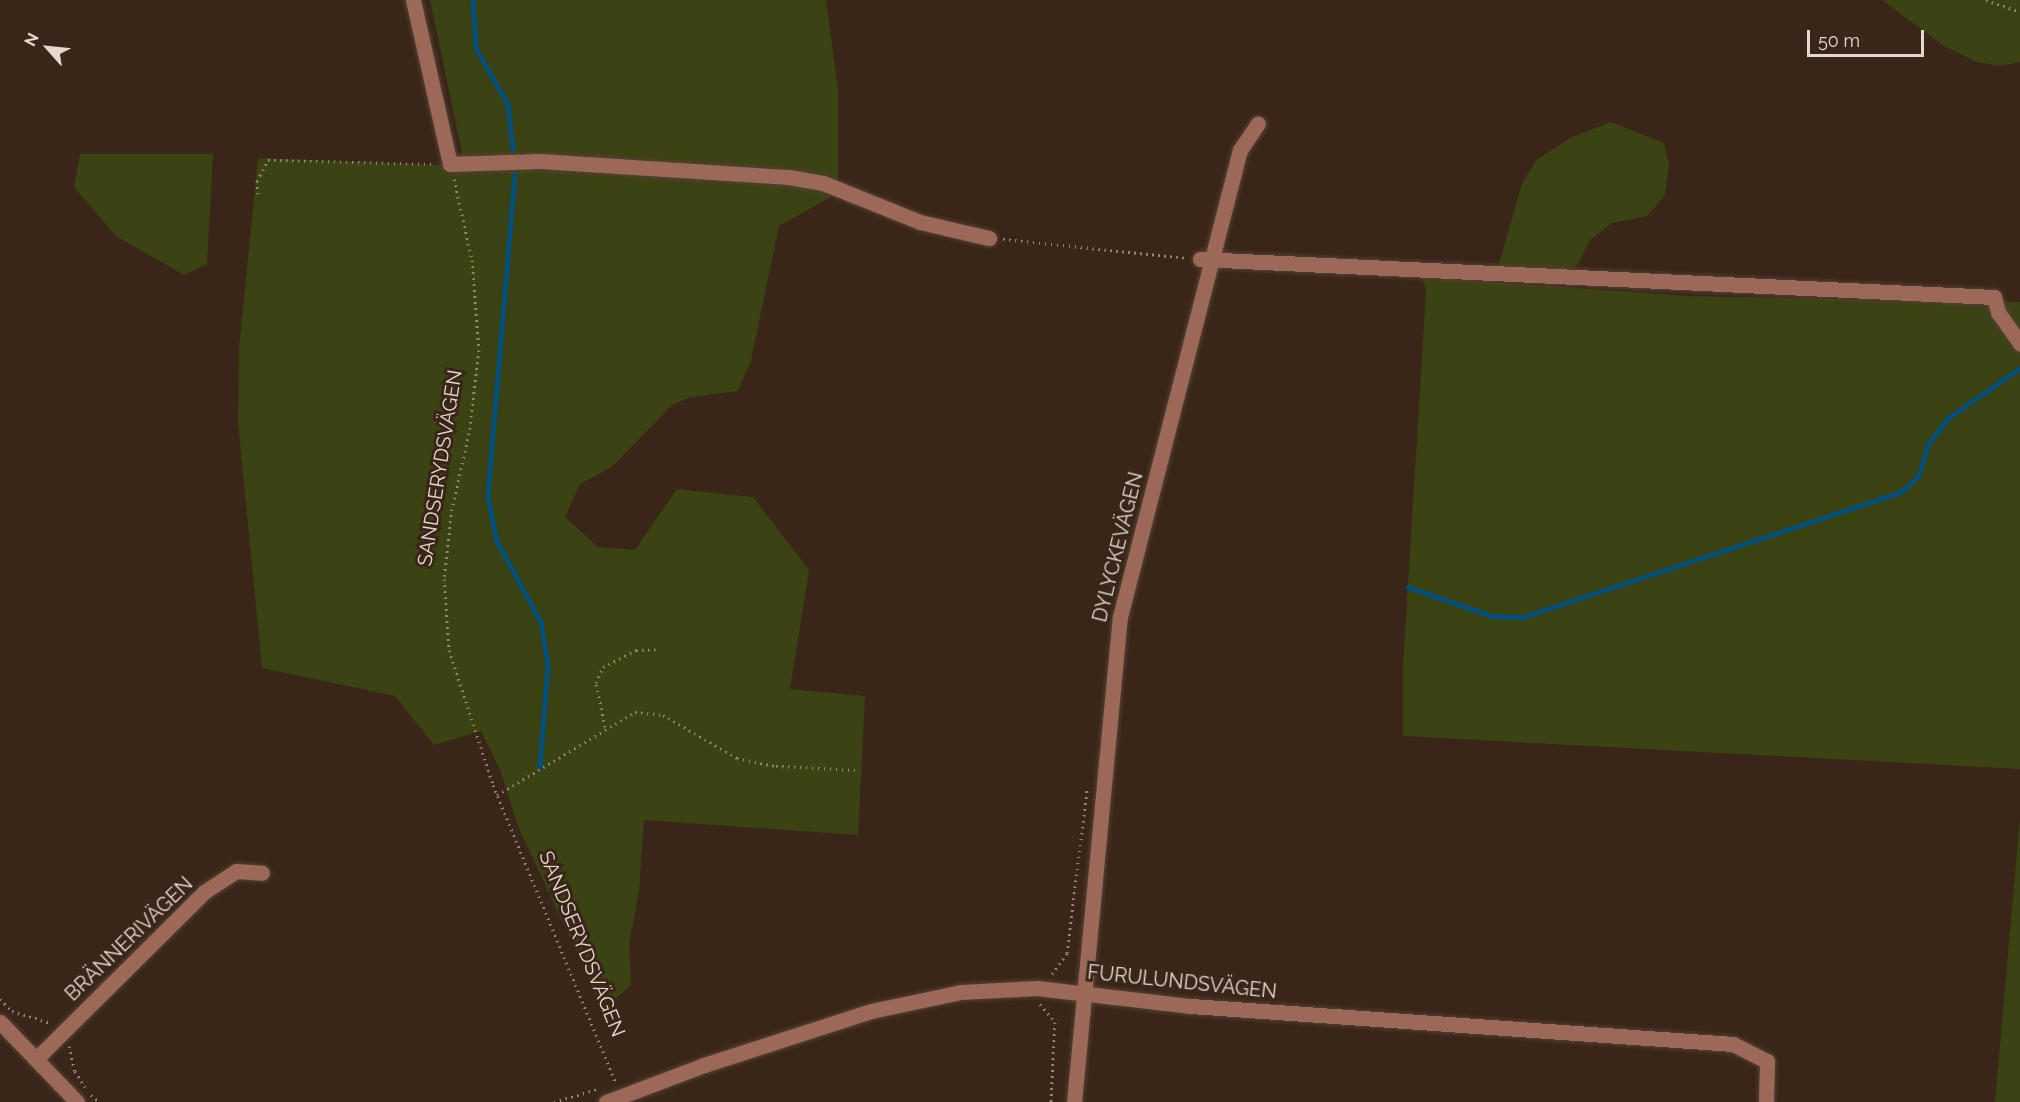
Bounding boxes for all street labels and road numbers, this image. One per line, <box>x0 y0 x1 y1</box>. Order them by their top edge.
street label: SANDSERYDSVÄGEN <box>413 368 467 568</box>
street label: DYLYCKEVÄGEN <box>1088 469 1148 625</box>
street label: SANDSERYDSVÄGEN <box>534 848 630 1040</box>
street label: BRÄNNERIVÄGEN <box>60 872 198 1006</box>
street label: FURULUNDSVÄGEN <box>1086 960 1278 1004</box>

